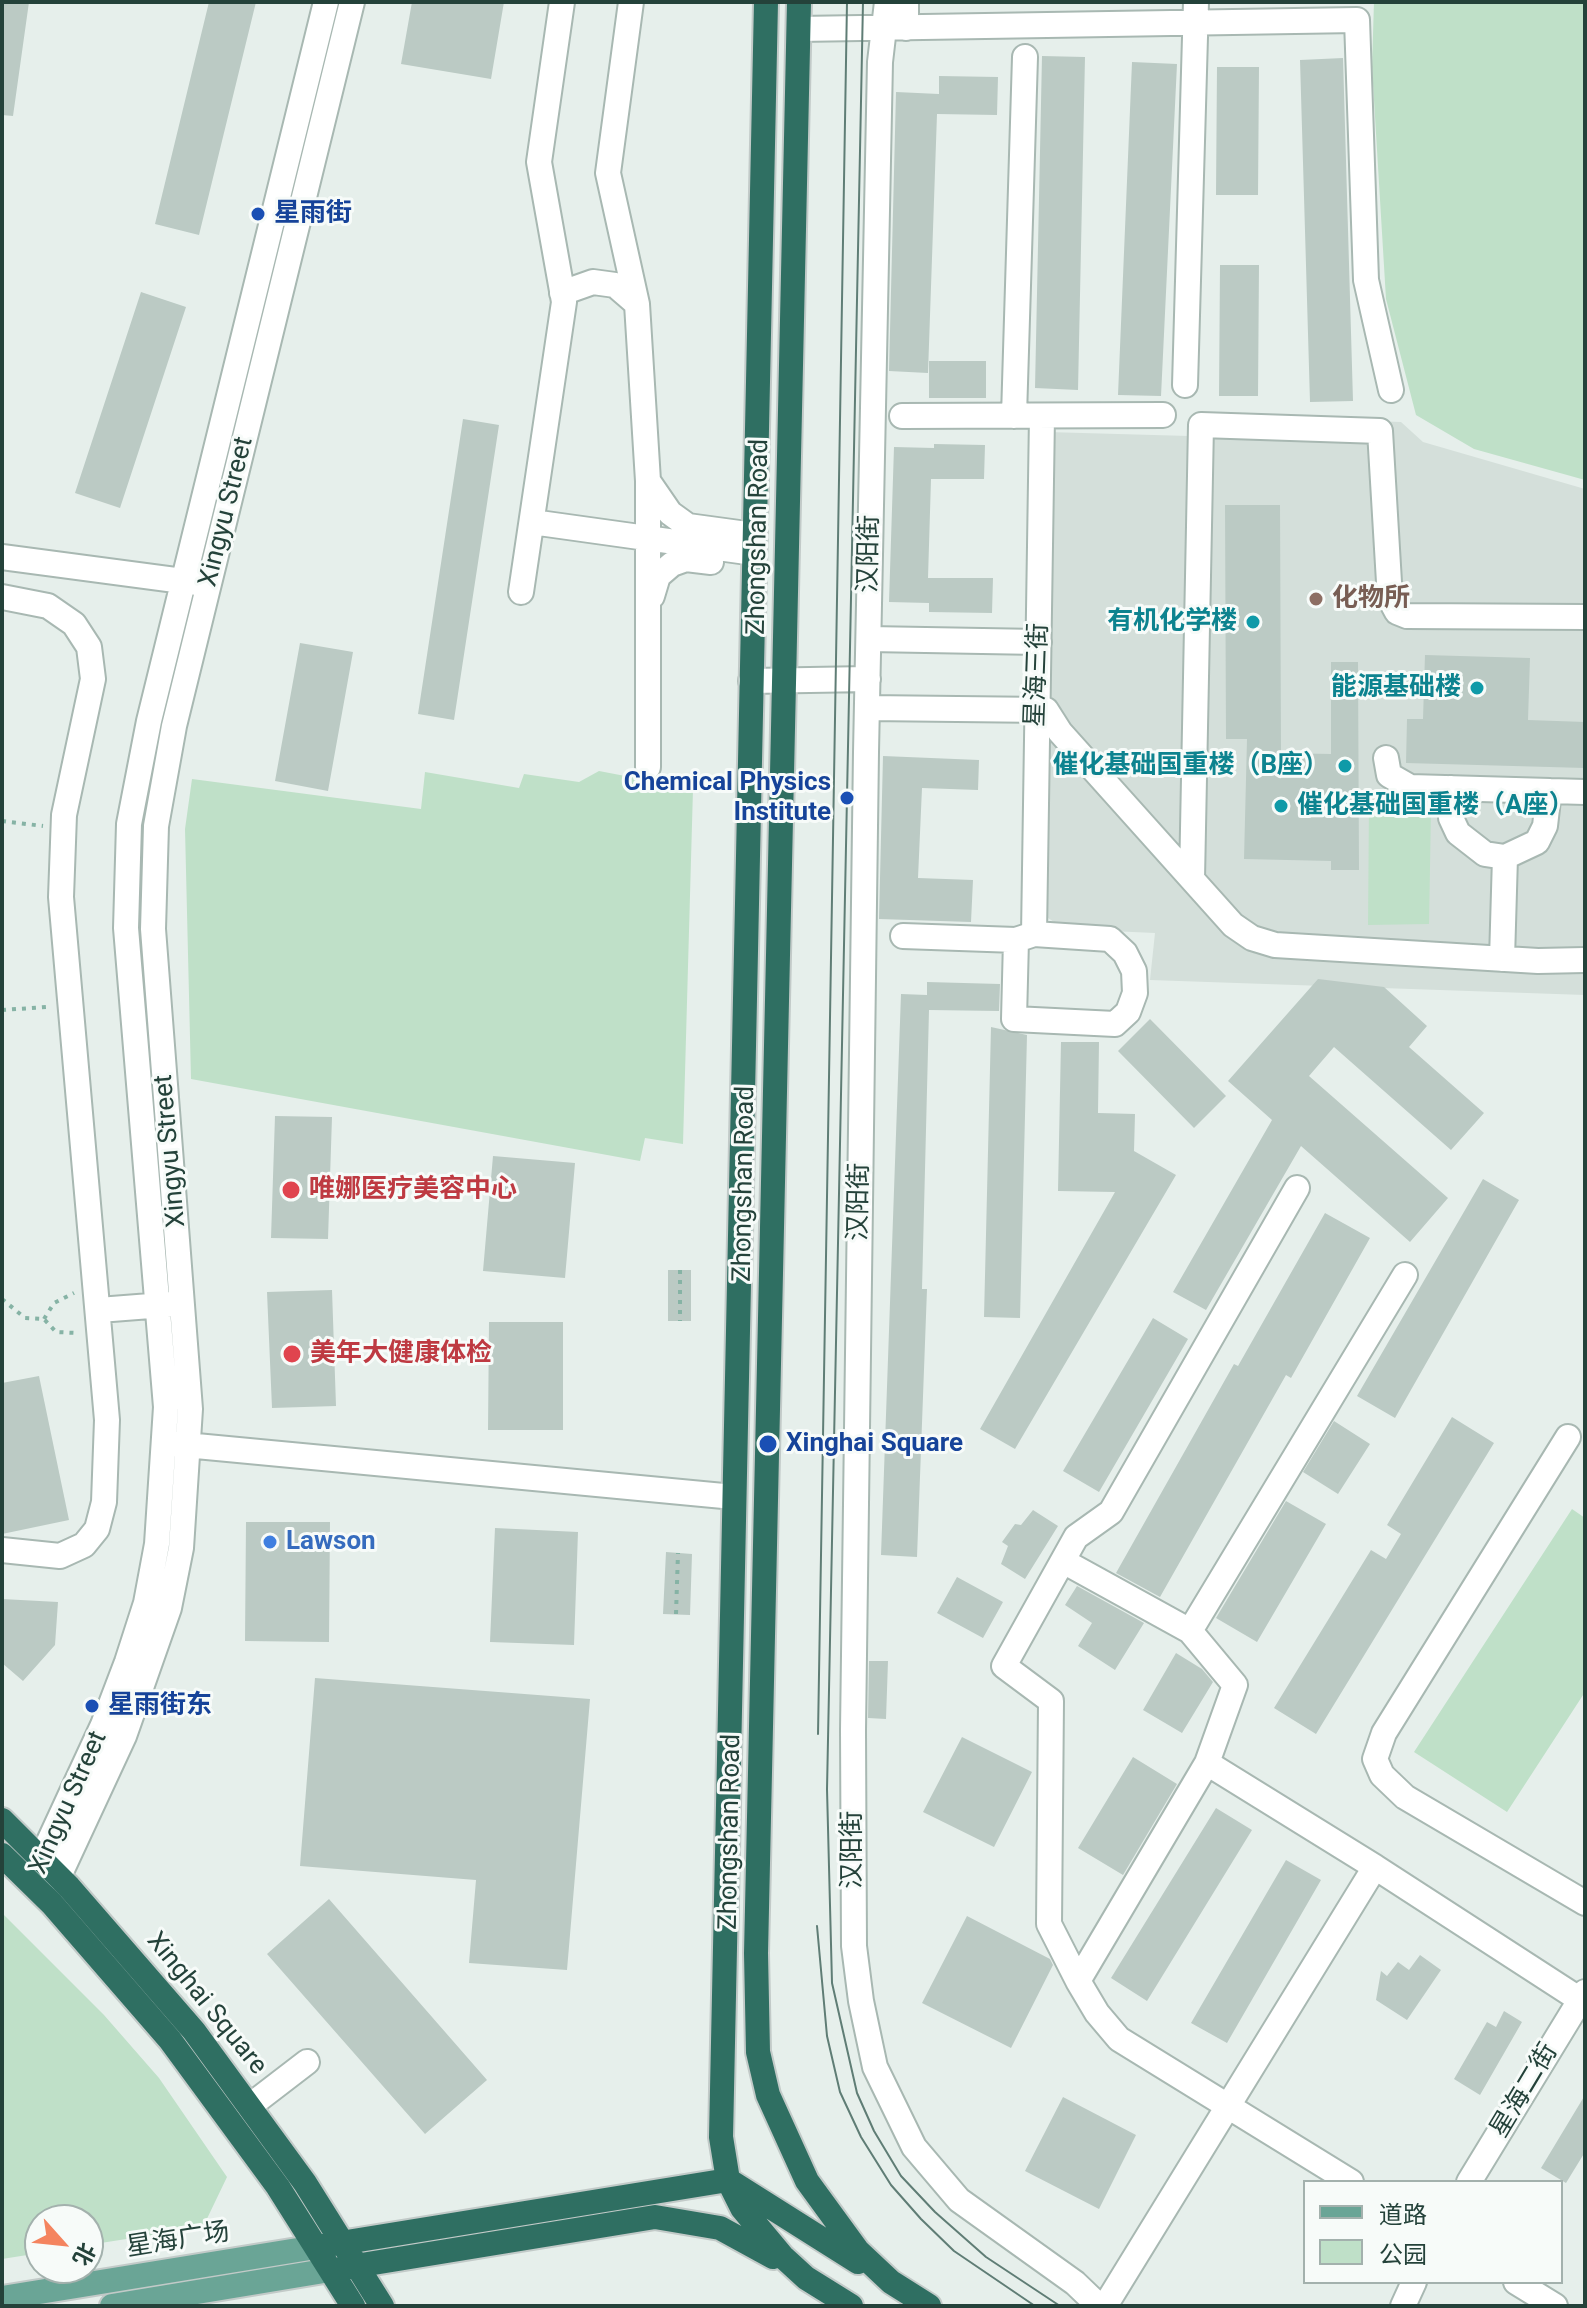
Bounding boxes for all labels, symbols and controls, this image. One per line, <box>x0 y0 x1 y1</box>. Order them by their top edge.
place label: 星雨街 <box>274 198 352 230</box>
marker: 星雨街 <box>249 205 267 223</box>
street label: Xingyu Street <box>193 434 261 590</box>
street label: Zhongshan Road <box>742 439 776 635</box>
street label: 汉阳街 <box>854 515 886 593</box>
place label: 化物所 <box>1332 583 1410 615</box>
marker: 化物所 <box>1307 590 1325 608</box>
place label: 有机化学楼 <box>1107 606 1237 638</box>
marker: 有机化学楼 <box>1244 613 1262 631</box>
street label: 星海三街 <box>1021 622 1055 728</box>
place label: 能源基础楼 <box>1331 672 1461 704</box>
marker: 能源基础楼 <box>1468 679 1486 697</box>
place label: 催化基础国重楼（B座） <box>1052 750 1329 782</box>
marker: 催化基础国重楼（B座） <box>1336 757 1354 775</box>
place label: Chemical Physics Institute <box>624 767 831 828</box>
marker: Chemical Physics Institute <box>838 789 856 807</box>
place label: 催化基础国重楼（A座） <box>1297 790 1574 822</box>
marker: 催化基础国重楼（A座） <box>1272 797 1290 815</box>
street label: Xingyu Street <box>149 1073 193 1229</box>
street label: Zhongshan Road <box>728 1086 762 1282</box>
street label: 汉阳街 <box>844 1163 876 1241</box>
place label: 唯娜医疗美容中心 <box>309 1174 517 1206</box>
marker: 唯娜医疗美容中心 <box>280 1179 302 1201</box>
place label: 美年大健康体检 <box>310 1338 492 1370</box>
marker: 美年大健康体检 <box>281 1343 303 1365</box>
place label: Xinghai Square <box>786 1428 963 1460</box>
marker: Xinghai Square <box>757 1433 779 1455</box>
place label: Lawson <box>286 1526 376 1558</box>
marker: Lawson <box>261 1533 279 1551</box>
place label: 星雨街东 <box>108 1690 212 1722</box>
marker: 星雨街东 <box>83 1697 101 1715</box>
street label: Xingyu Street <box>24 1727 114 1879</box>
street label: Zhongshan Road <box>714 1734 748 1930</box>
street label: 汉阳街 <box>837 1811 869 1889</box>
street label: Xinghai Square <box>139 1927 273 2081</box>
street label: 星海二街 <box>1485 2038 1565 2144</box>
legend <box>1303 2180 1563 2284</box>
text: 道路 <box>1379 2201 1427 2229</box>
north arrow <box>24 2204 104 2284</box>
street label: 星海广场 <box>124 2217 232 2265</box>
text: 北 <box>68 2239 100 2270</box>
text: 公园 <box>1379 2241 1427 2269</box>

